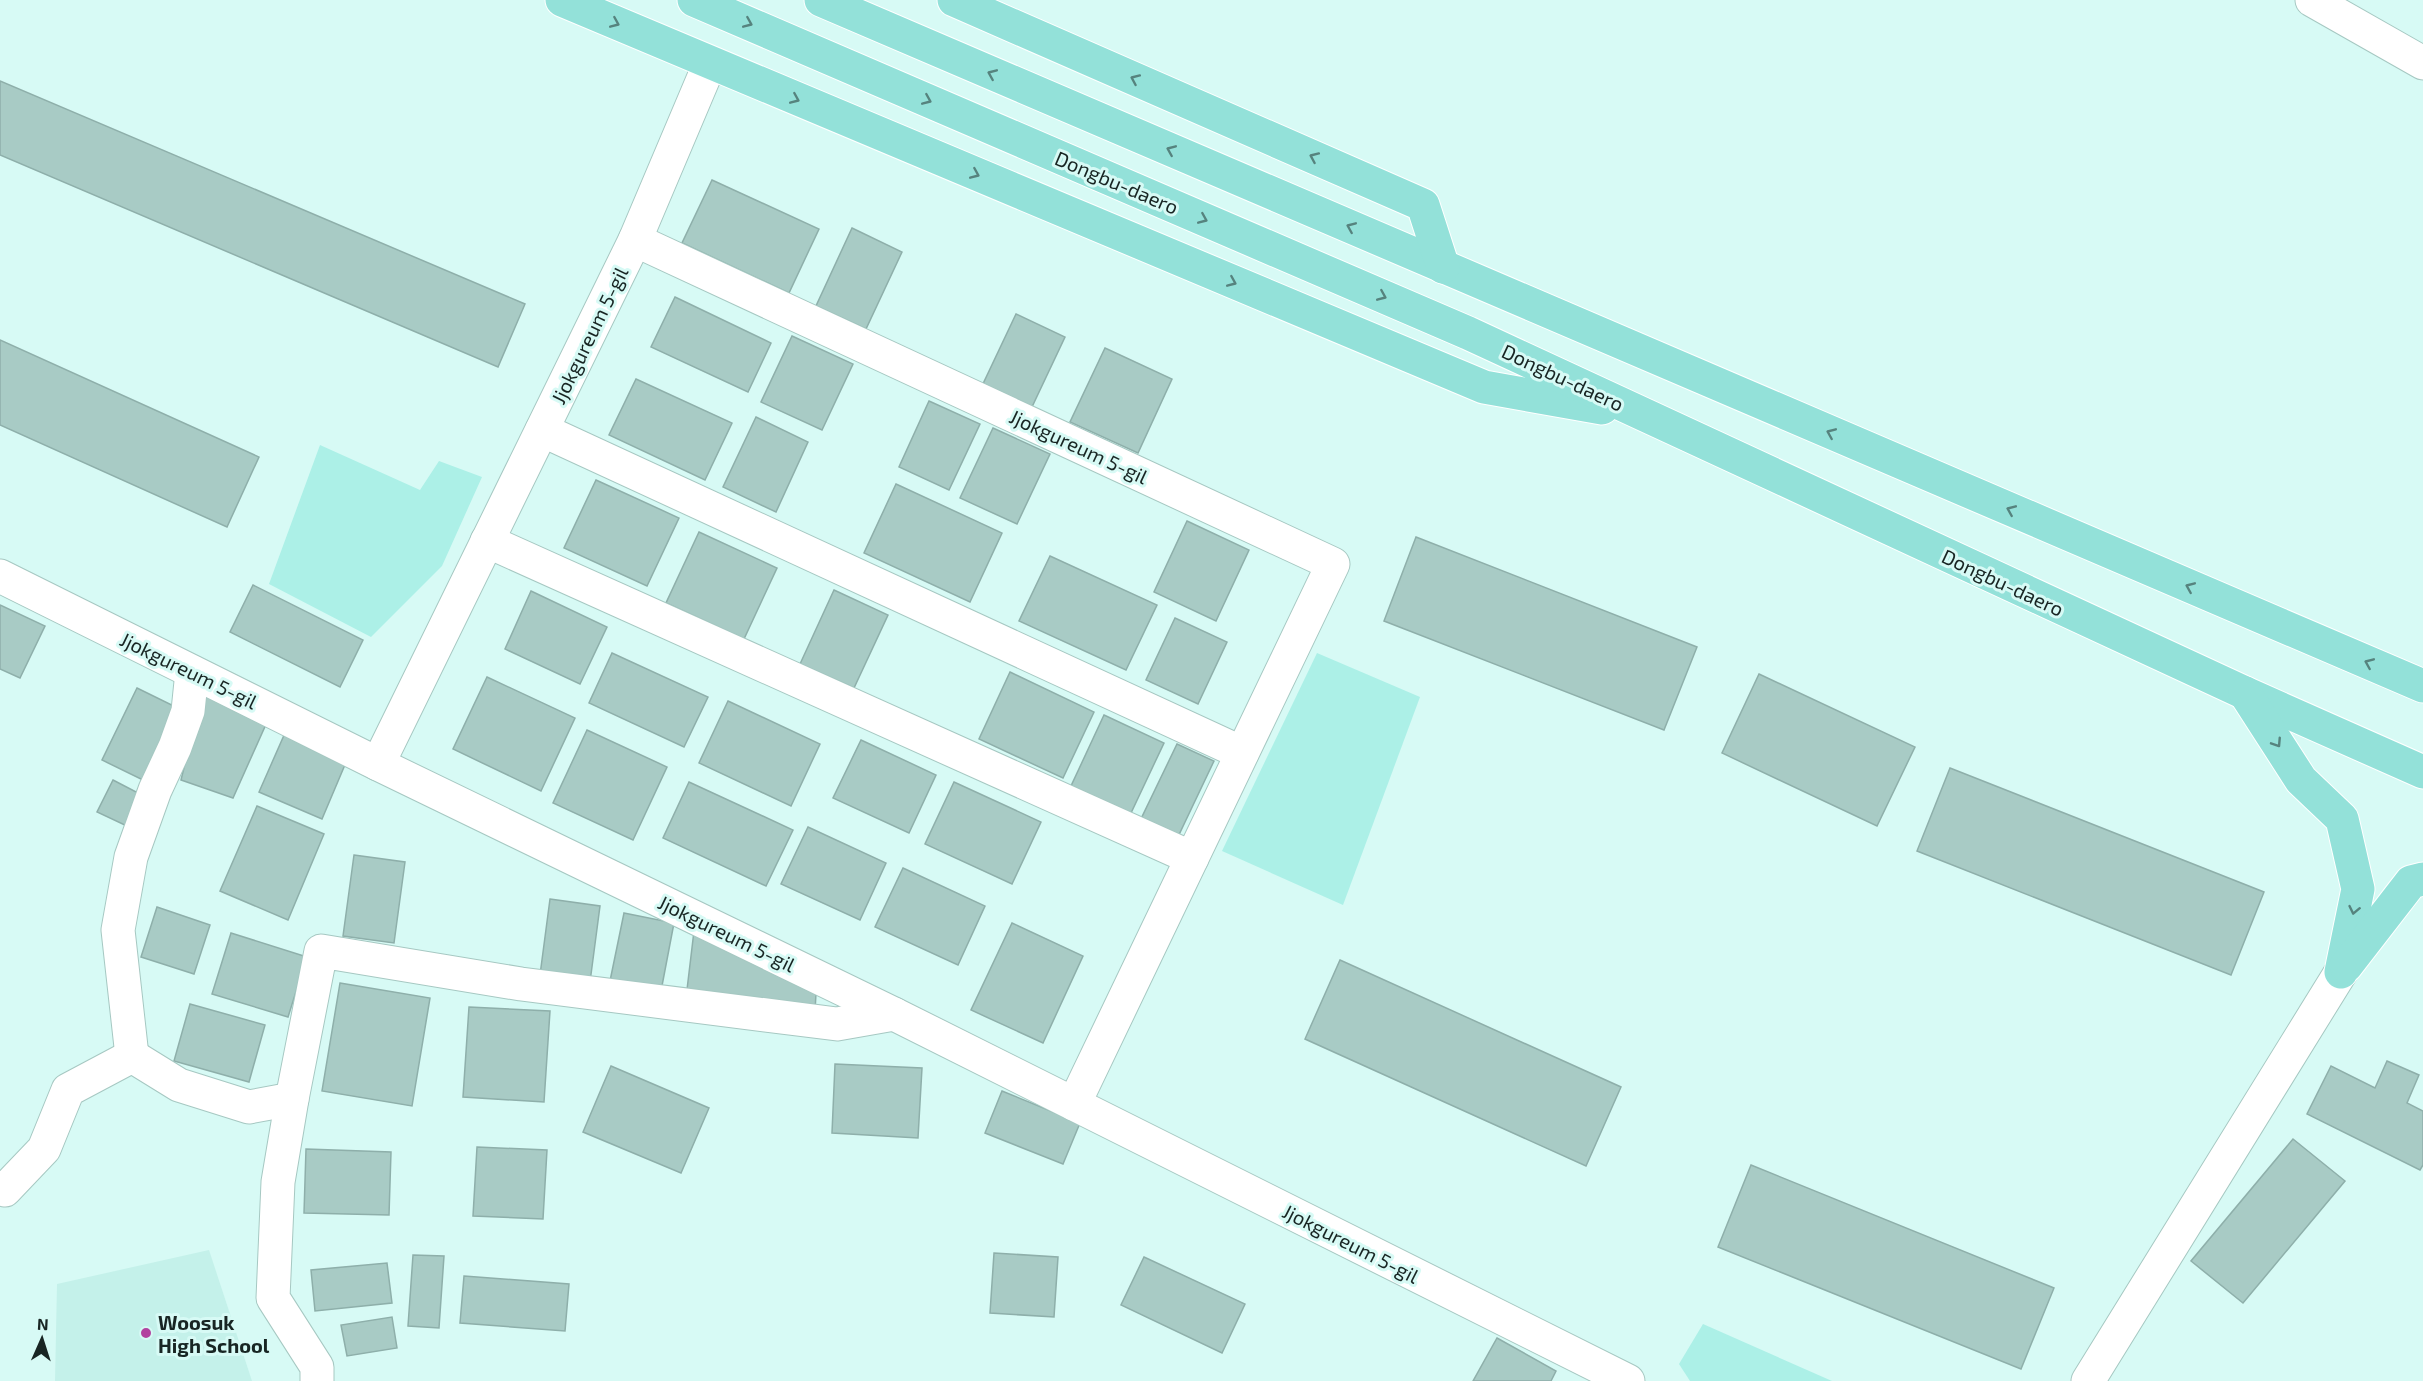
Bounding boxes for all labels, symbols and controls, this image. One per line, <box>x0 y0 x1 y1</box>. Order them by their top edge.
one-way arrow <box>609 16 620 28</box>
one-way arrow <box>742 16 753 28</box>
one-way arrow <box>988 69 999 81</box>
one-way arrow <box>1130 74 1141 86</box>
one-way arrow <box>789 92 800 104</box>
one-way arrow <box>921 93 932 105</box>
street label: Dongbu-daero <box>1052 145 1182 219</box>
one-way arrow <box>1167 146 1178 158</box>
one-way arrow <box>1309 152 1320 164</box>
one-way arrow <box>969 167 980 179</box>
one-way arrow <box>1196 212 1207 224</box>
one-way arrow <box>1346 223 1357 235</box>
street label: Jjokgureum 5-gil <box>545 262 633 407</box>
one-way arrow <box>1226 275 1237 287</box>
one-way arrow <box>1375 289 1386 301</box>
street label: Dongbu-daero <box>1498 338 1628 416</box>
street label: Jjokgureum 5-gil <box>1006 404 1152 488</box>
one-way arrow <box>1827 428 1838 440</box>
one-way arrow <box>2006 505 2017 517</box>
street label: Dongbu-daero <box>1938 543 2068 621</box>
one-way arrow <box>2185 582 2196 594</box>
street label: Jjokgureum 5-gil <box>117 626 262 714</box>
one-way arrow <box>2365 658 2376 670</box>
one-way arrow <box>2270 736 2281 747</box>
street label: Jjokgureum 5-gil <box>655 889 800 977</box>
one-way arrow <box>2348 905 2361 915</box>
street label: Jjokgureum 5-gil <box>1279 1198 1423 1288</box>
north arrow <box>12 1309 72 1369</box>
place label: Woosuk High School <box>158 1310 270 1357</box>
text: N <box>37 1314 49 1333</box>
marker: Woosuk High School <box>139 1326 153 1340</box>

